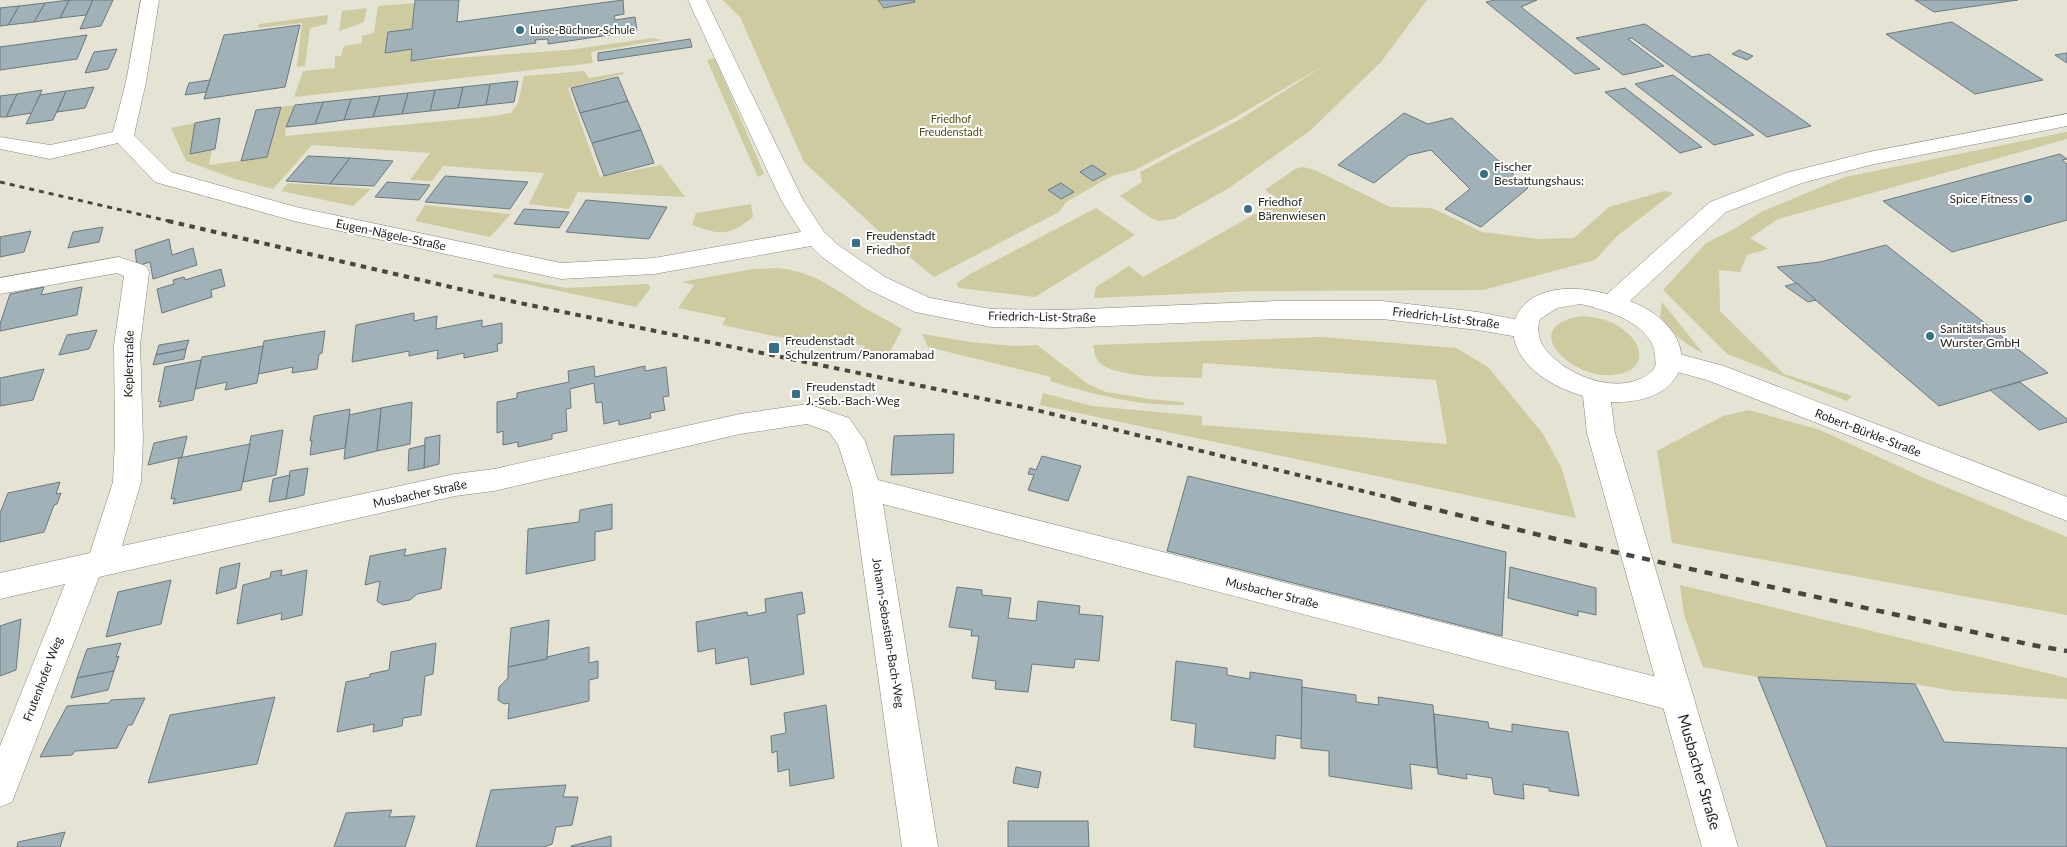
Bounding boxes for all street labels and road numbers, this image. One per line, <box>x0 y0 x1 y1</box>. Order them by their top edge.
street label: Eugen-Nägele-Straße <box>335 216 448 254</box>
street label: Friedrich-List-Straße <box>1392 303 1500 332</box>
street label: Friedrich-List-Straße <box>988 308 1096 325</box>
street label: Keplerstraße <box>120 330 137 398</box>
street label: Robert-Bürkle-Straße <box>1813 405 1923 460</box>
street label: Musbacher Straße <box>372 476 468 511</box>
street label: Johann-Sebastian-Bach-Weg <box>869 557 908 709</box>
street label: Musbacher Straße <box>1224 574 1320 611</box>
street label: Frutenhofer Weg <box>19 634 66 723</box>
street label: Musbacher Straße <box>1675 712 1725 832</box>

